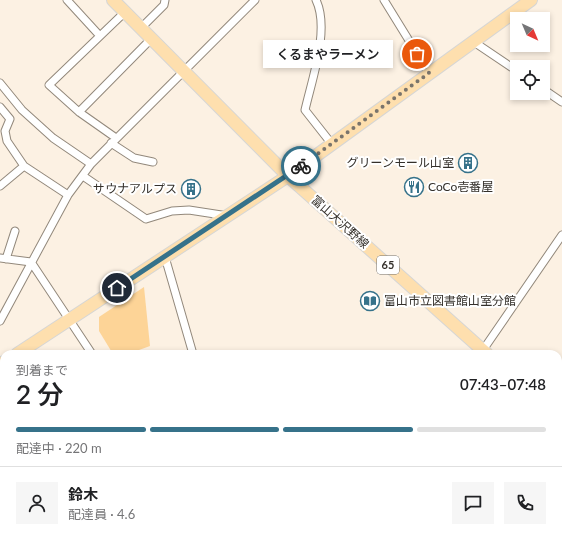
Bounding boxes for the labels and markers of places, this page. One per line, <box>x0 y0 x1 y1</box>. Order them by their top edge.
pin <box>400 37 434 71</box>
callout: くるまやラーメン <box>263 40 393 68</box>
building icon: グリーンモール山室 <box>457 152 479 174</box>
place label: グリーンモール山室 <box>347 155 454 170</box>
restaurant icon: CoCo壱番屋 <box>403 176 425 198</box>
building icon: サウナアルプス <box>180 178 202 200</box>
place label: CoCo壱番屋 <box>428 179 493 194</box>
place label: サウナアルプス <box>93 181 177 196</box>
pin <box>100 271 134 305</box>
library icon: 富山市立図書館山室分館 <box>359 290 381 312</box>
place label: 富山市立図書館山室分館 <box>384 293 516 308</box>

